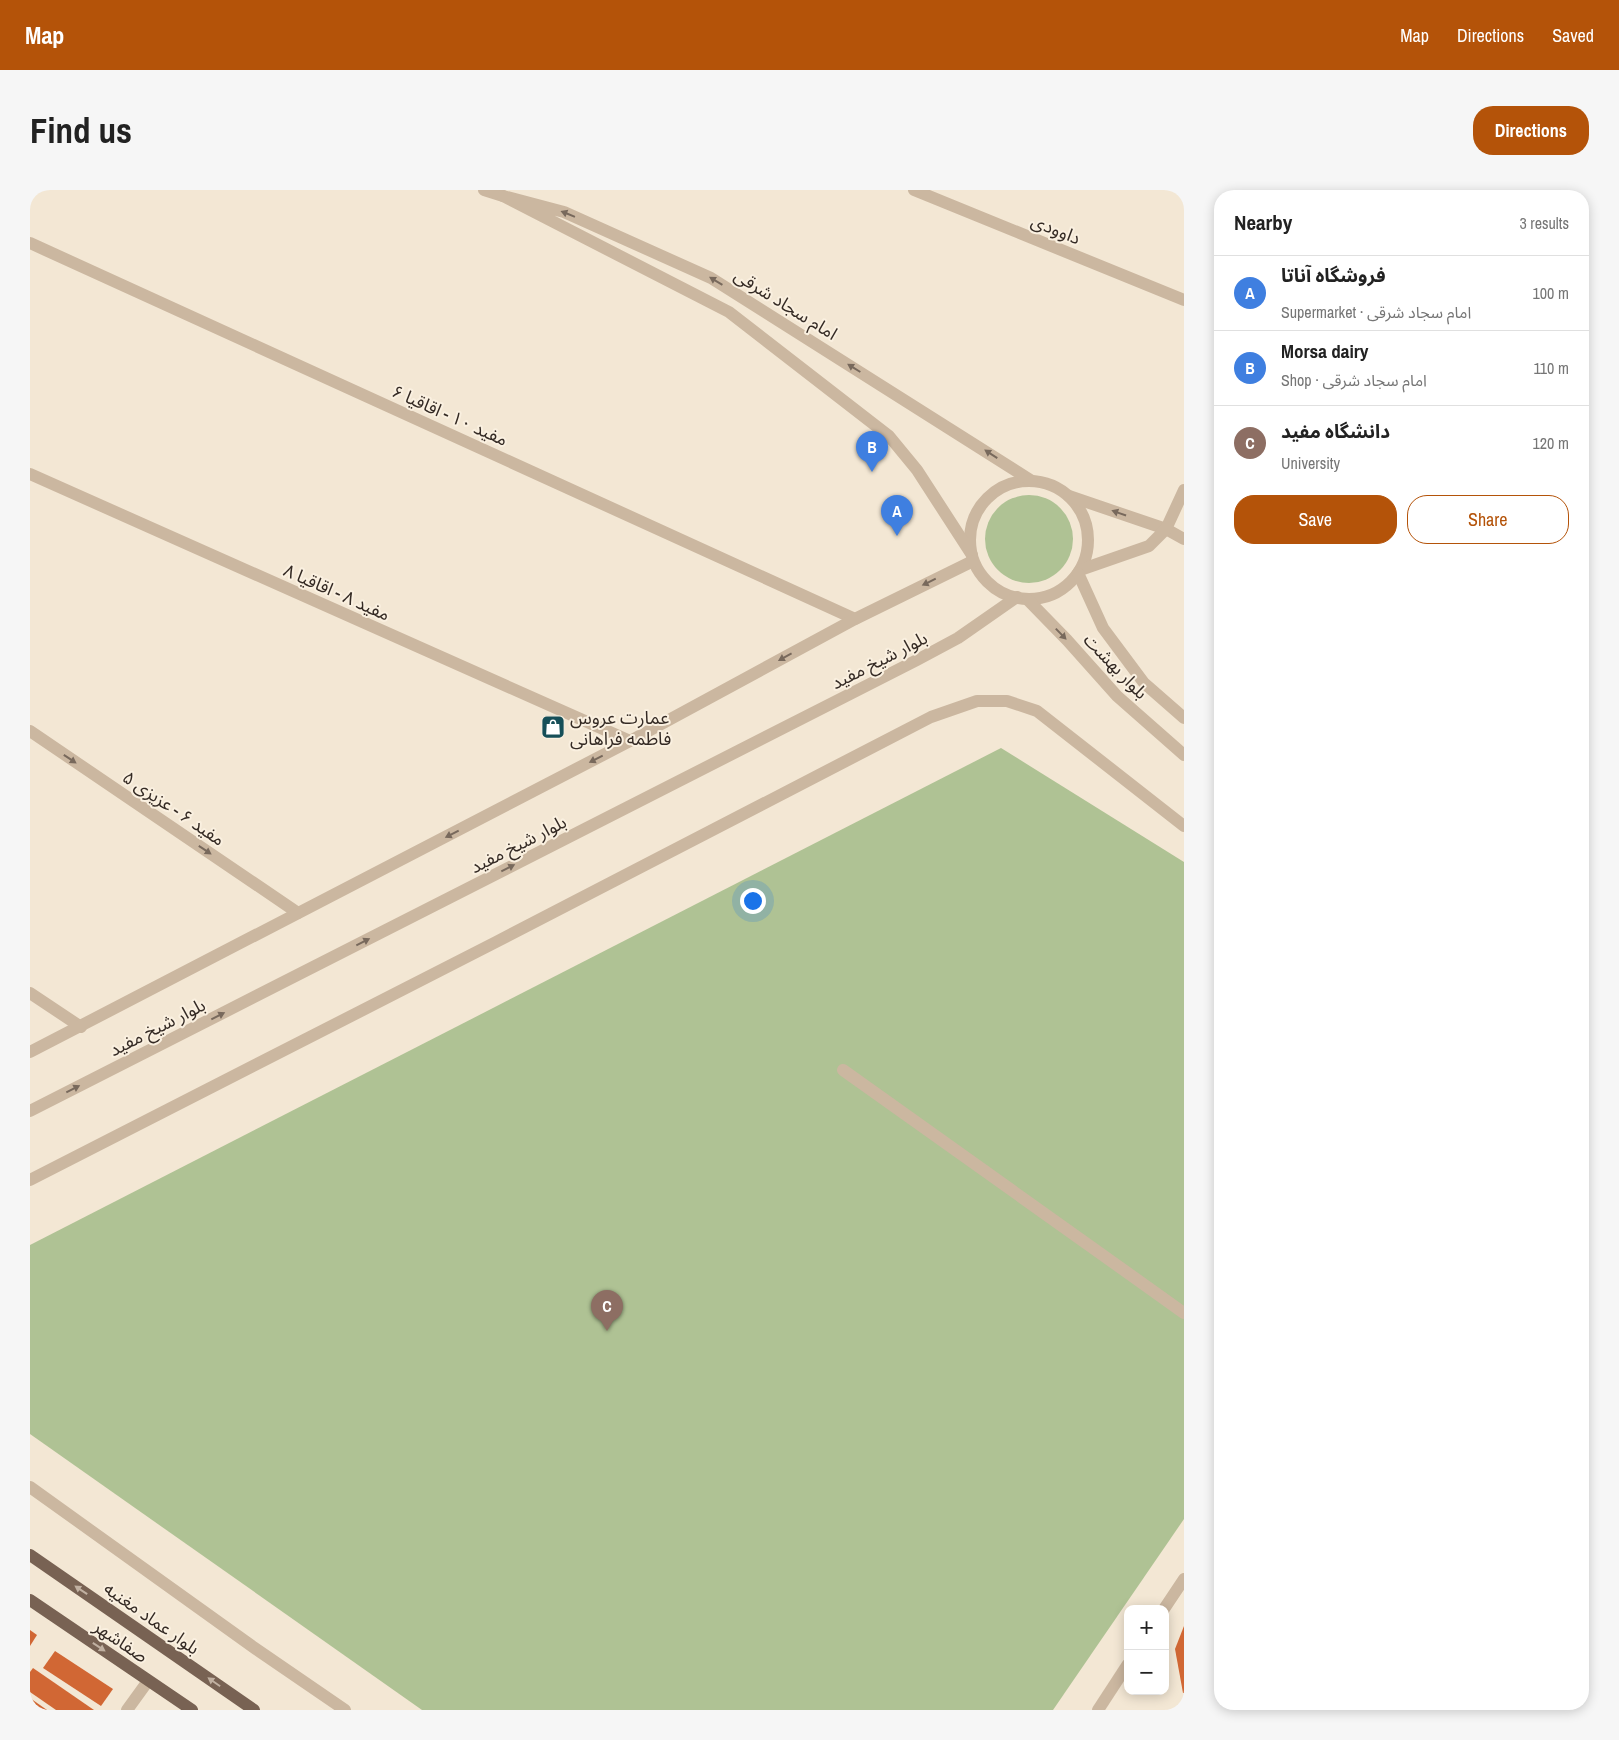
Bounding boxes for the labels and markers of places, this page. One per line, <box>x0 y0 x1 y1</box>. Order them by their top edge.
pin: B <box>856 431 888 472</box>
pin: A <box>881 495 913 536</box>
place label: عمارت عروس فاطمه فراهانی <box>570 705 671 751</box>
shop icon: عمارت عروس فاطمه فراهانی <box>540 714 566 740</box>
pin: C <box>591 1290 623 1331</box>

